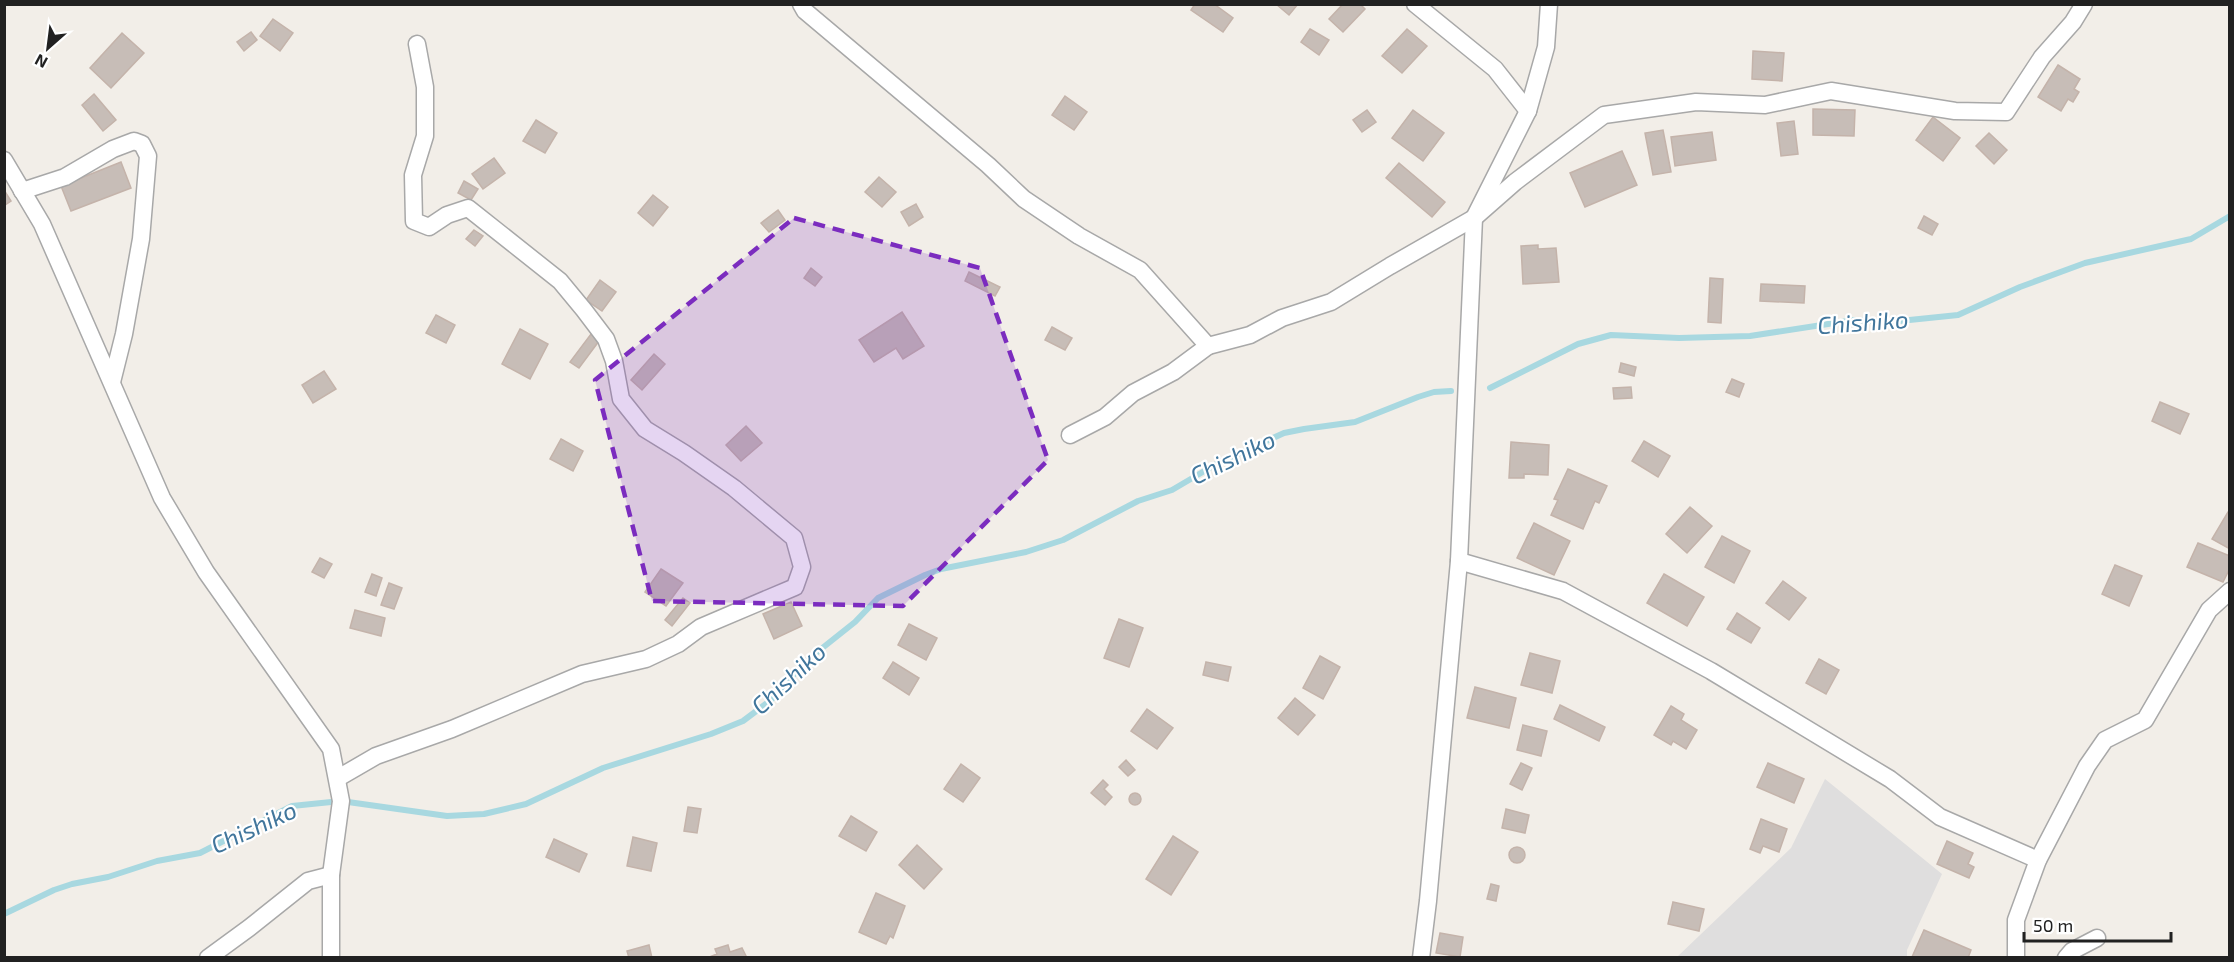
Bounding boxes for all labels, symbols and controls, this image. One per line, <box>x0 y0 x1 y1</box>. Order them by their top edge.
north arrow <box>18 18 78 78</box>
text: N <box>31 51 50 73</box>
water label: Chishiko <box>1816 304 1909 339</box>
water label: Chishiko <box>1185 424 1280 490</box>
water label: Chishiko <box>745 636 831 720</box>
water label: Chishiko <box>206 794 301 859</box>
scale bar <box>2024 905 2171 943</box>
text: 50 m <box>2033 914 2073 936</box>

